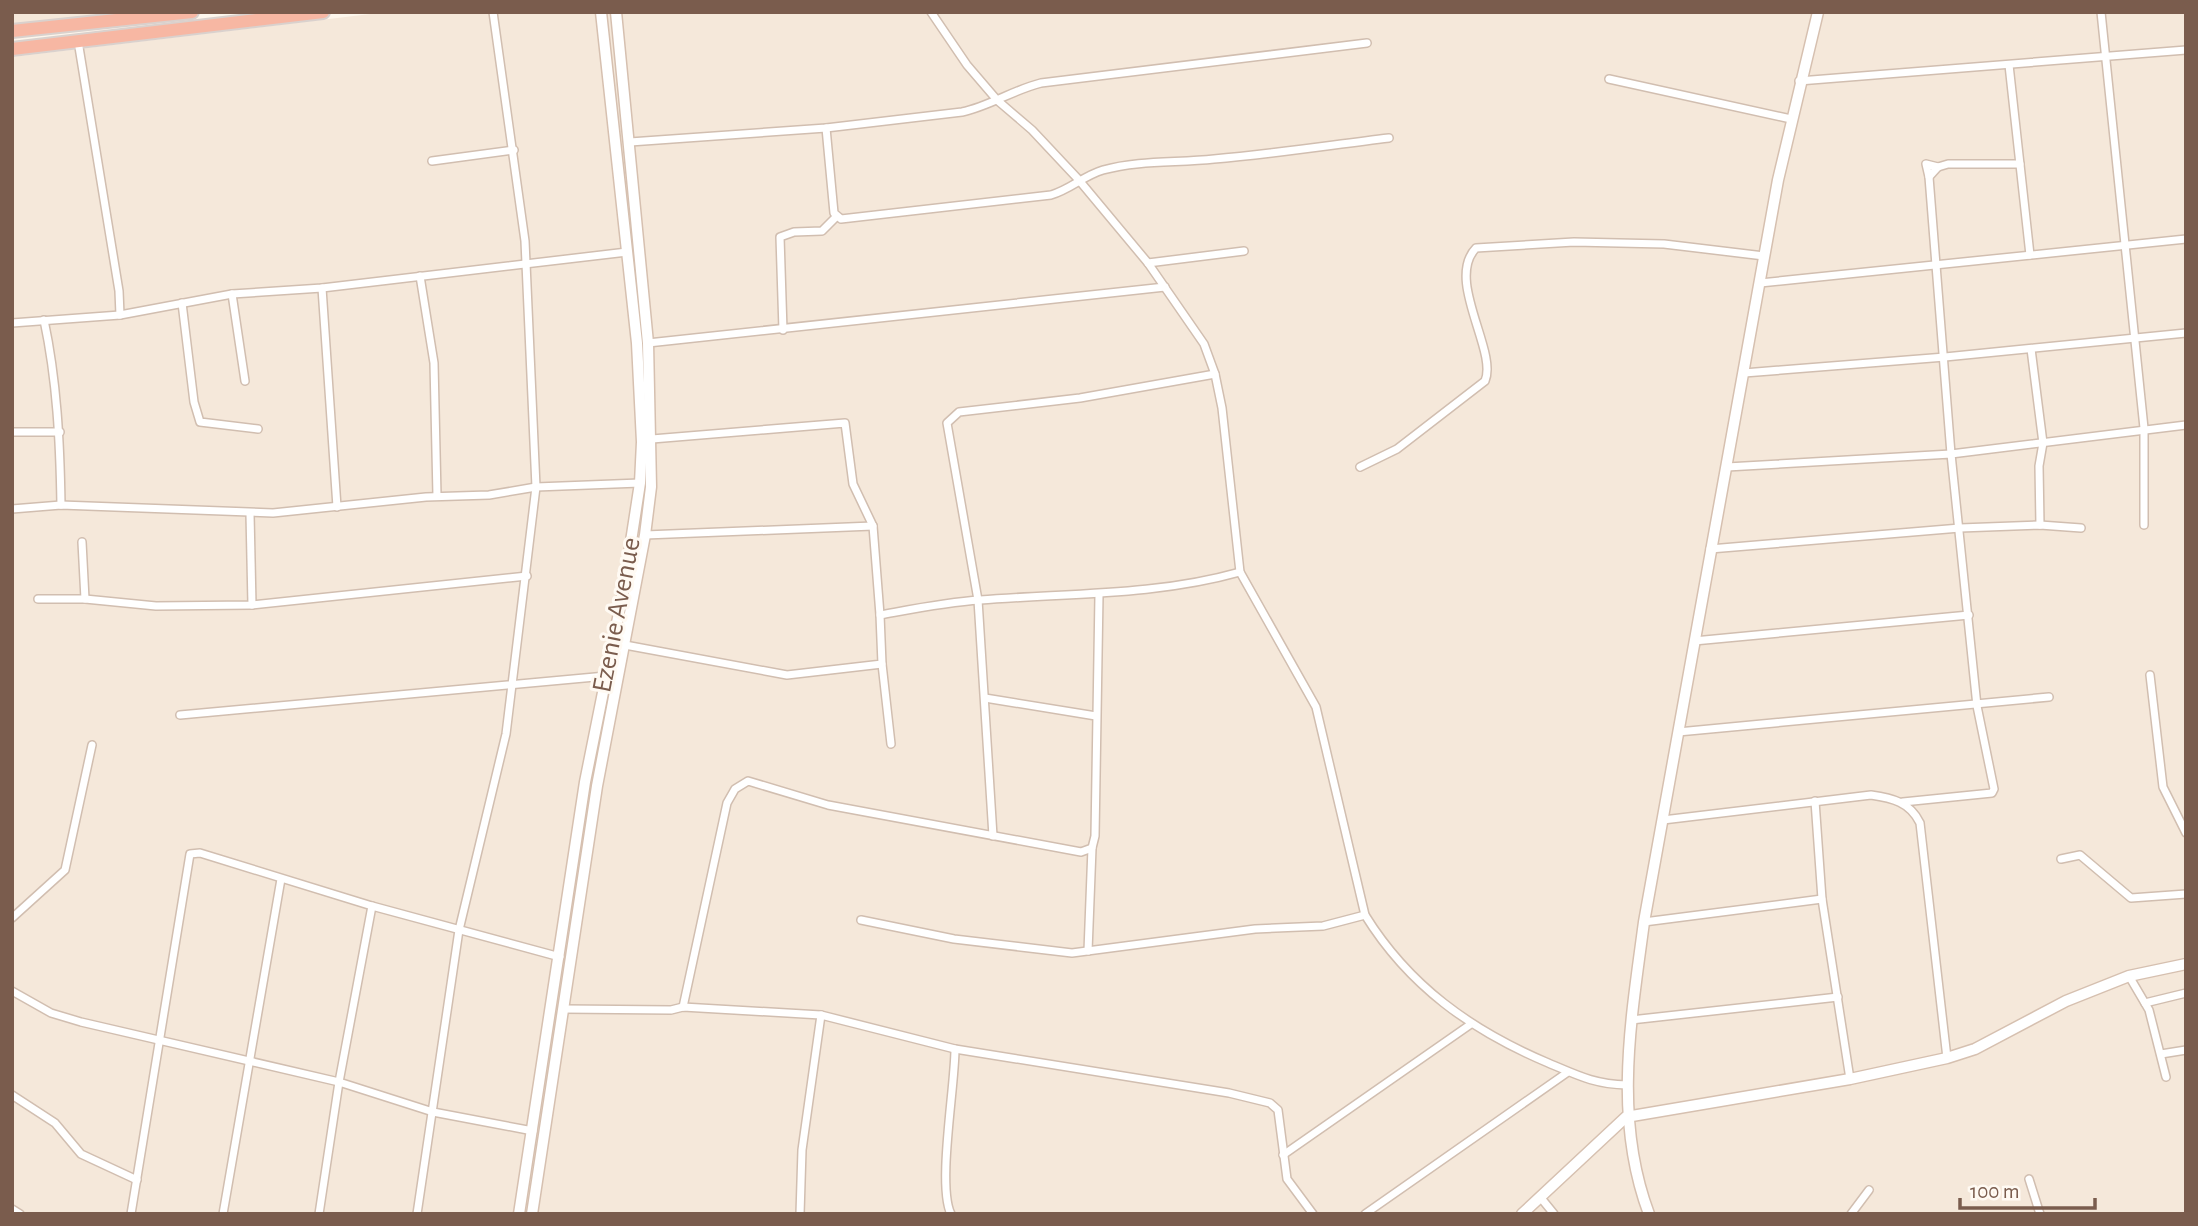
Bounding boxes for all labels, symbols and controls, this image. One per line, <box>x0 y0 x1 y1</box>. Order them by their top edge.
street label: Ezenie Avenue <box>588 535 646 695</box>
scale bar <box>1960 1166 2095 1210</box>
text: 100 m <box>1970 1181 2020 1202</box>

